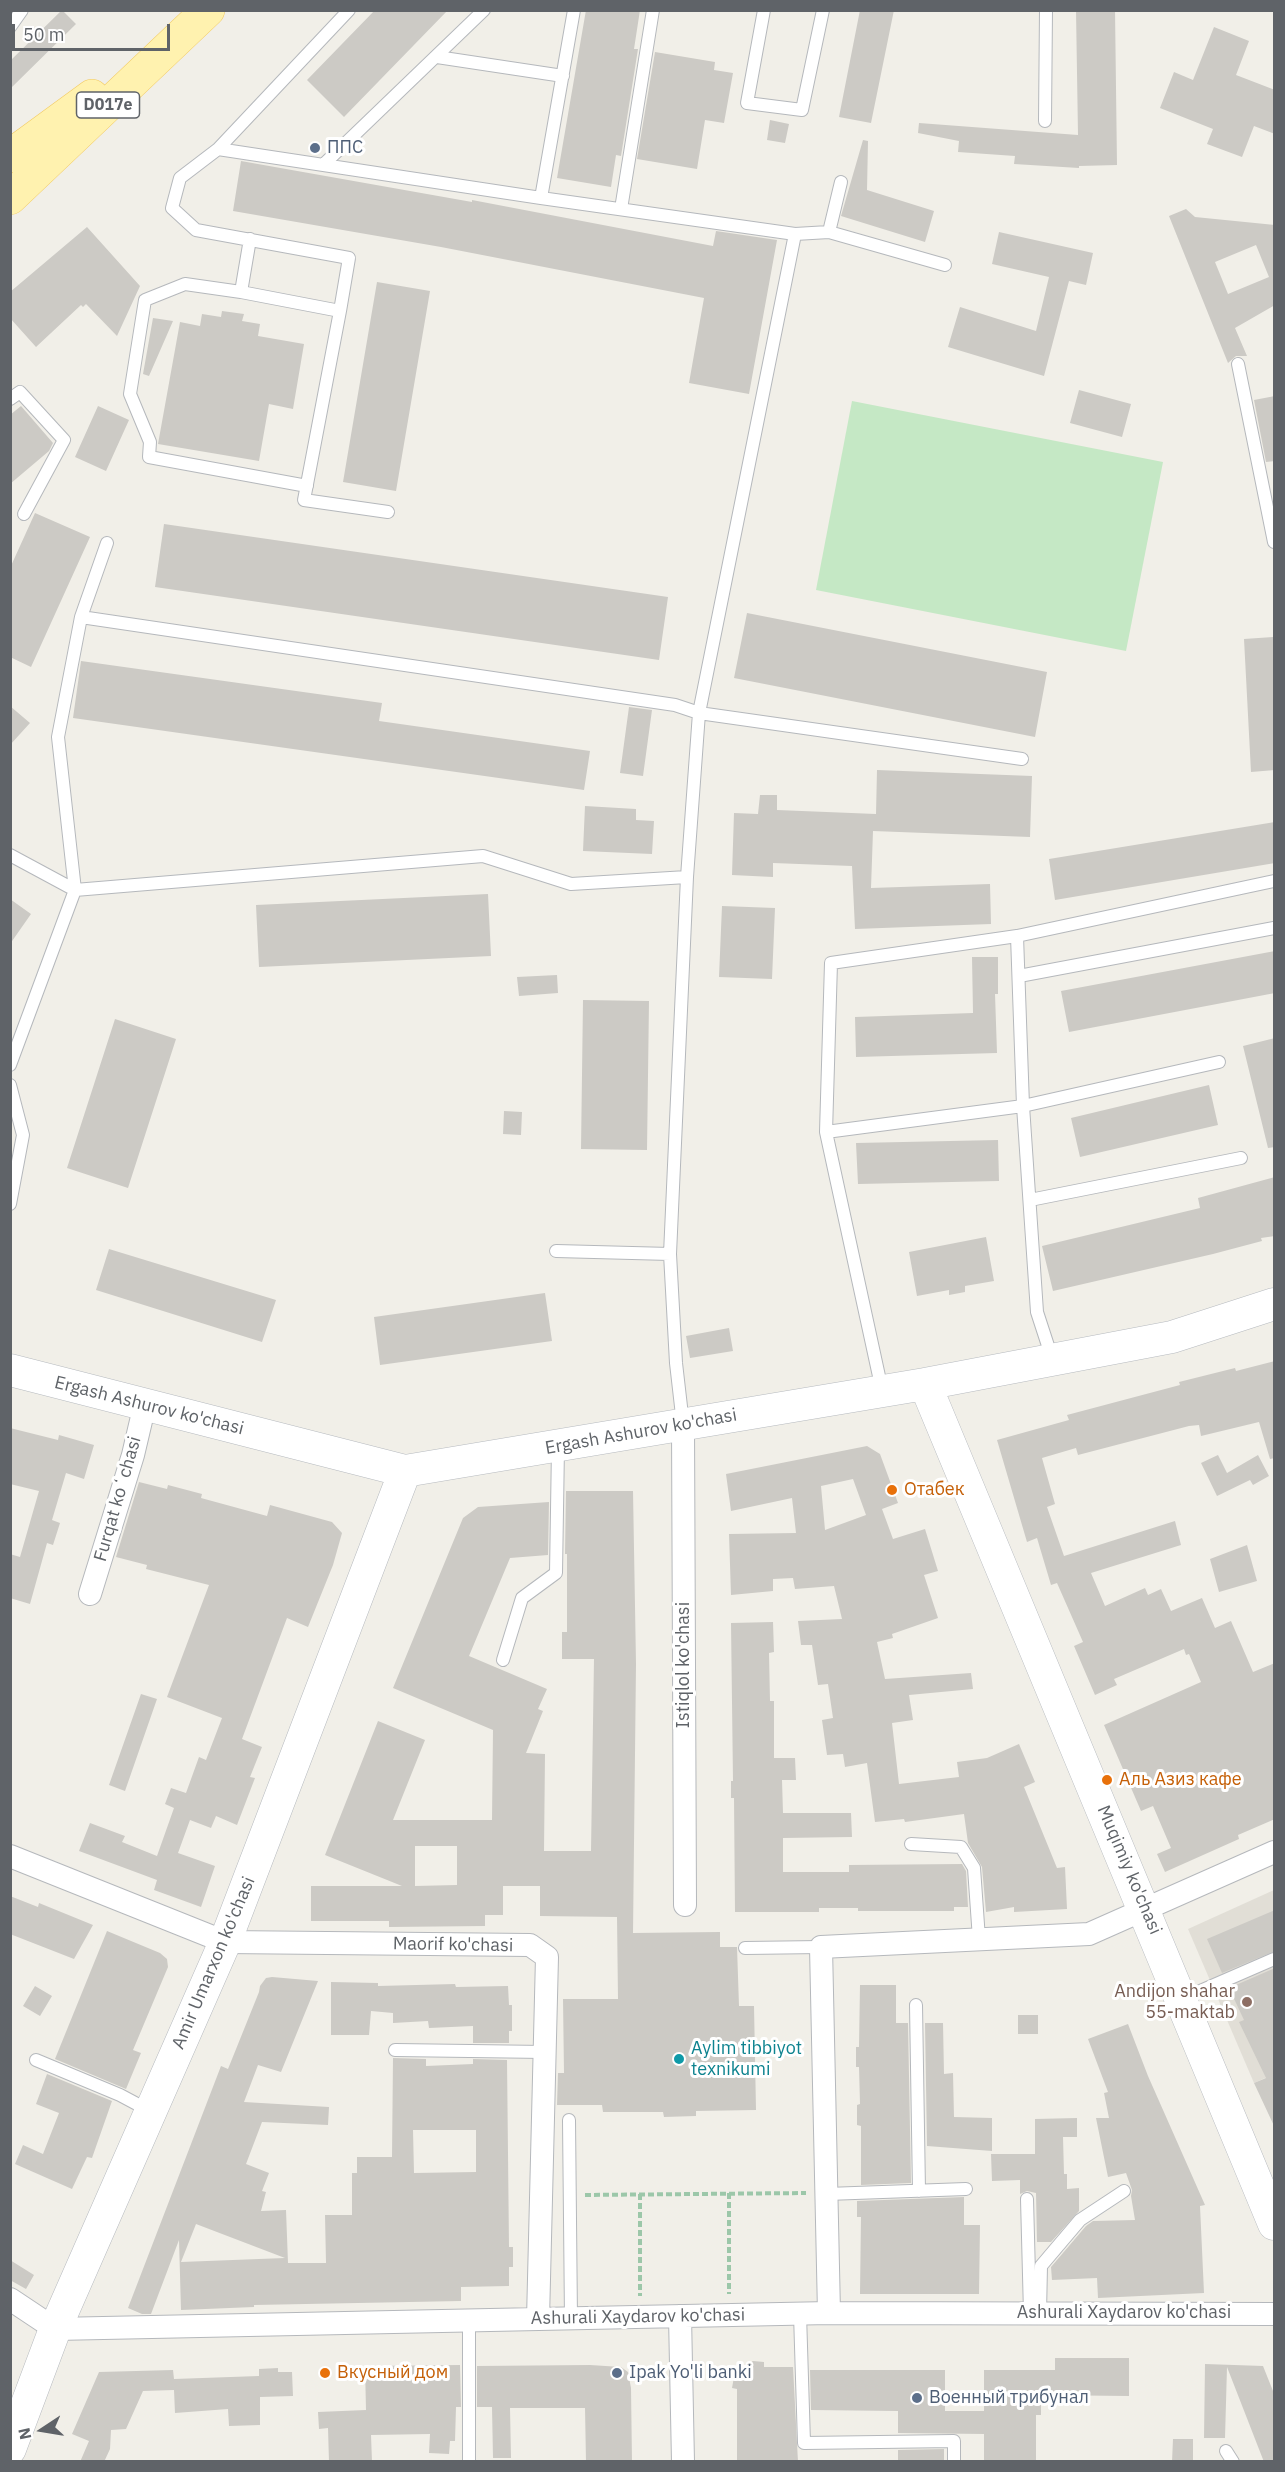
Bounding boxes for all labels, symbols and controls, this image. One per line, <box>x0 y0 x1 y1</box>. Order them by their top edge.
scale bar <box>15 12 172 50</box>
text: 50 m <box>23 23 65 46</box>
road number: D017e <box>76 92 140 118</box>
place label: ППС <box>327 137 363 159</box>
marker: ППС <box>308 141 322 155</box>
street label: Ergash Ashurov ko'chasi <box>52 1372 246 1440</box>
street label: Ergash Ashurov ko'chasi <box>543 1404 739 1460</box>
street label: Furqat koʻchasi <box>90 1434 146 1564</box>
place label: Отабек <box>904 1479 965 1501</box>
marker: Отабек <box>885 1483 899 1497</box>
street label: Istiqlol ko'chasi <box>673 1602 695 1728</box>
place label: Аль Азиз кафе <box>1119 1769 1242 1791</box>
marker: Аль Азиз кафе <box>1100 1773 1114 1787</box>
street label: Muqimiy ko'chasi <box>1092 1802 1166 1938</box>
street label: Amir Umarxon ko'chasi <box>168 1874 260 2052</box>
street label: Maorif ko'chasi <box>393 1933 513 1957</box>
place label: Andijon shahar 55-maktab <box>1114 1981 1235 2024</box>
marker: Andijon shahar 55-maktab <box>1240 1995 1254 2009</box>
place label: Aylim tibbiyot texnikumi <box>691 2038 802 2080</box>
marker: Aylim tibbiyot texnikumi <box>672 2052 686 2066</box>
street label: Ashurali Xaydarov ko'chasi <box>1017 2302 1231 2324</box>
street label: Ashurali Xaydarov ko'chasi <box>531 2304 745 2330</box>
place label: Вкусный дом <box>337 2362 448 2384</box>
place label: Ipak Yo'li banki <box>629 2362 752 2384</box>
marker: Вкусный дом <box>318 2366 332 2380</box>
marker: Ipak Yo'li banki <box>610 2366 624 2380</box>
place label: Военный трибунал <box>929 2387 1089 2409</box>
marker: Военный трибунал <box>910 2391 924 2405</box>
north arrow <box>12 2400 72 2460</box>
text: N <box>13 2426 35 2441</box>

